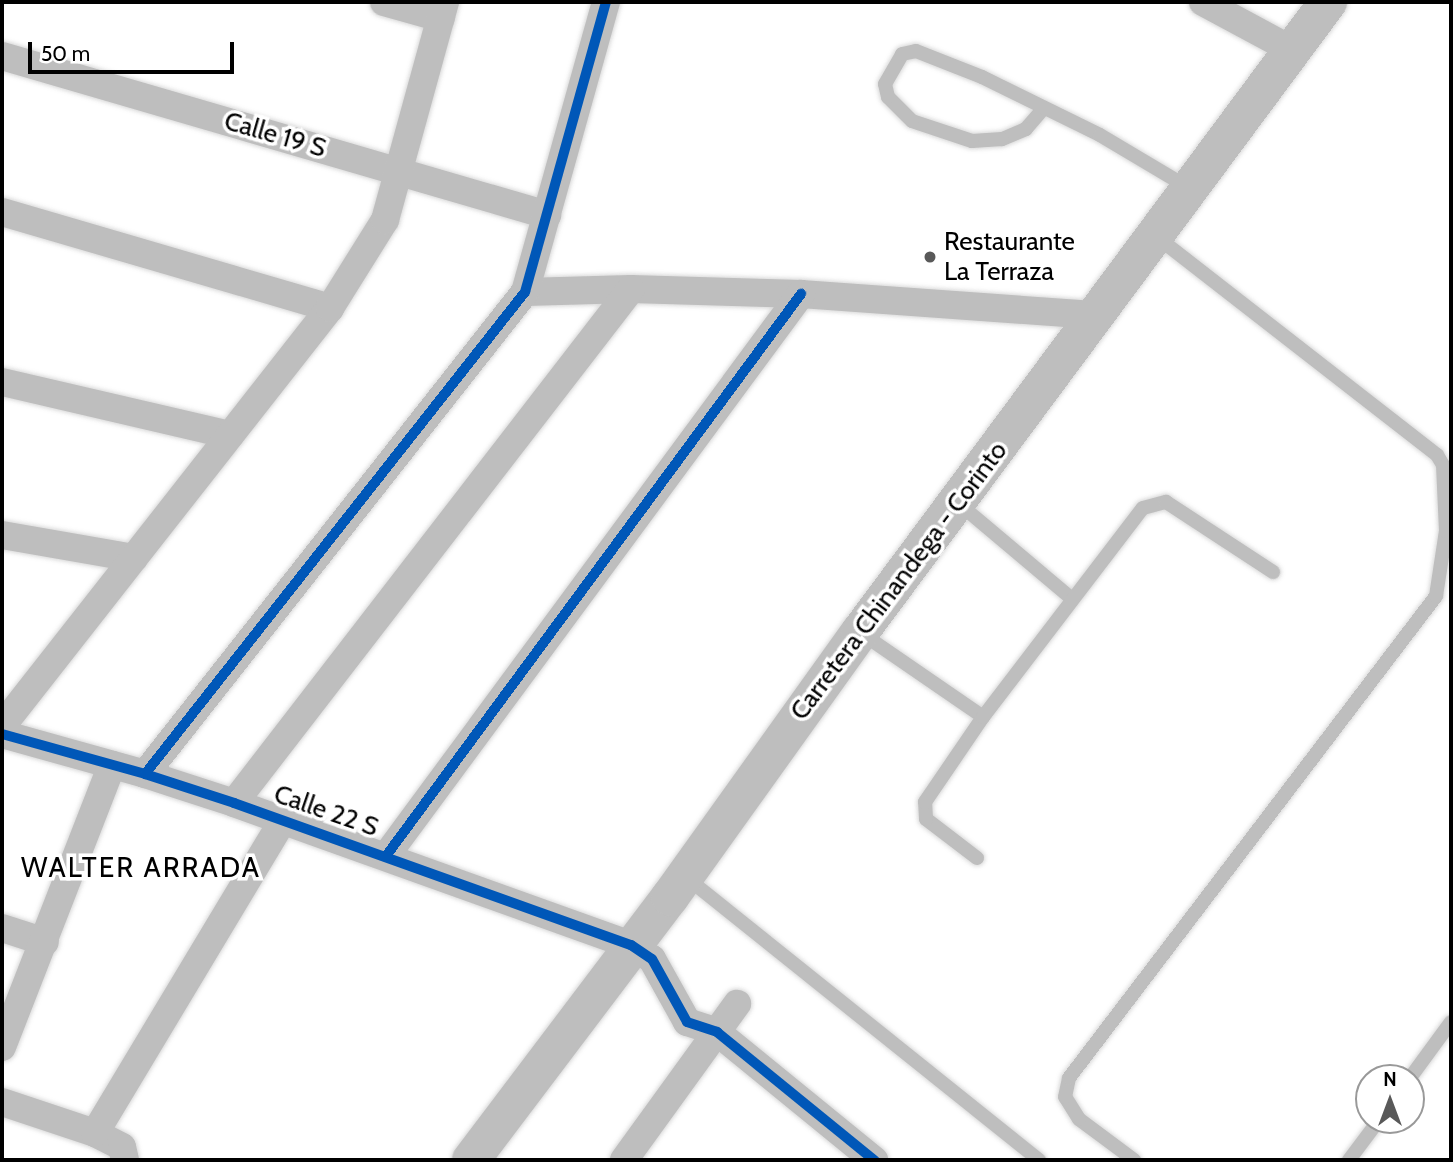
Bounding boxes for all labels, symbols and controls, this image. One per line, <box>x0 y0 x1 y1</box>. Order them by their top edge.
scale bar <box>32 28 238 72</box>
text: 50 m <box>41 41 90 66</box>
street label: Calle 19 S <box>221 106 329 164</box>
place label: Restaurante La Terraza <box>944 226 1075 288</box>
marker: Restaurante La Terraza <box>922 249 938 265</box>
street label: Carretera Chinandega - Corinto <box>784 436 1014 726</box>
street label: Calle 22 S <box>270 779 382 843</box>
district label: WALTER ARRADA <box>23 850 259 884</box>
north arrow <box>1355 1064 1425 1134</box>
text: N <box>1383 1068 1397 1091</box>

